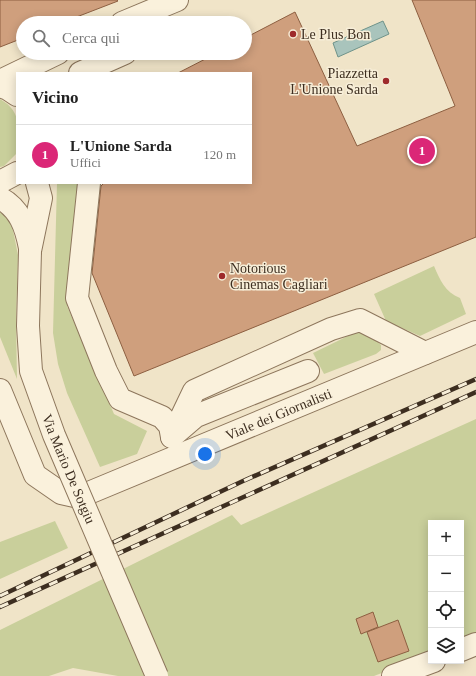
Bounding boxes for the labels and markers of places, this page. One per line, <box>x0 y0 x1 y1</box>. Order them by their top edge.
place label: Le Plus Bon <box>301 27 370 42</box>
marker: Le Plus Bon <box>288 29 298 39</box>
place label: Piazzetta L'Unione Sarda <box>290 66 379 97</box>
marker: Piazzetta L'Unione Sarda <box>381 76 391 86</box>
pin: 1 <box>409 136 435 166</box>
place label: Notorious Cinemas Cagliari <box>230 261 328 292</box>
marker: Notorious Cinemas Cagliari <box>217 271 227 281</box>

